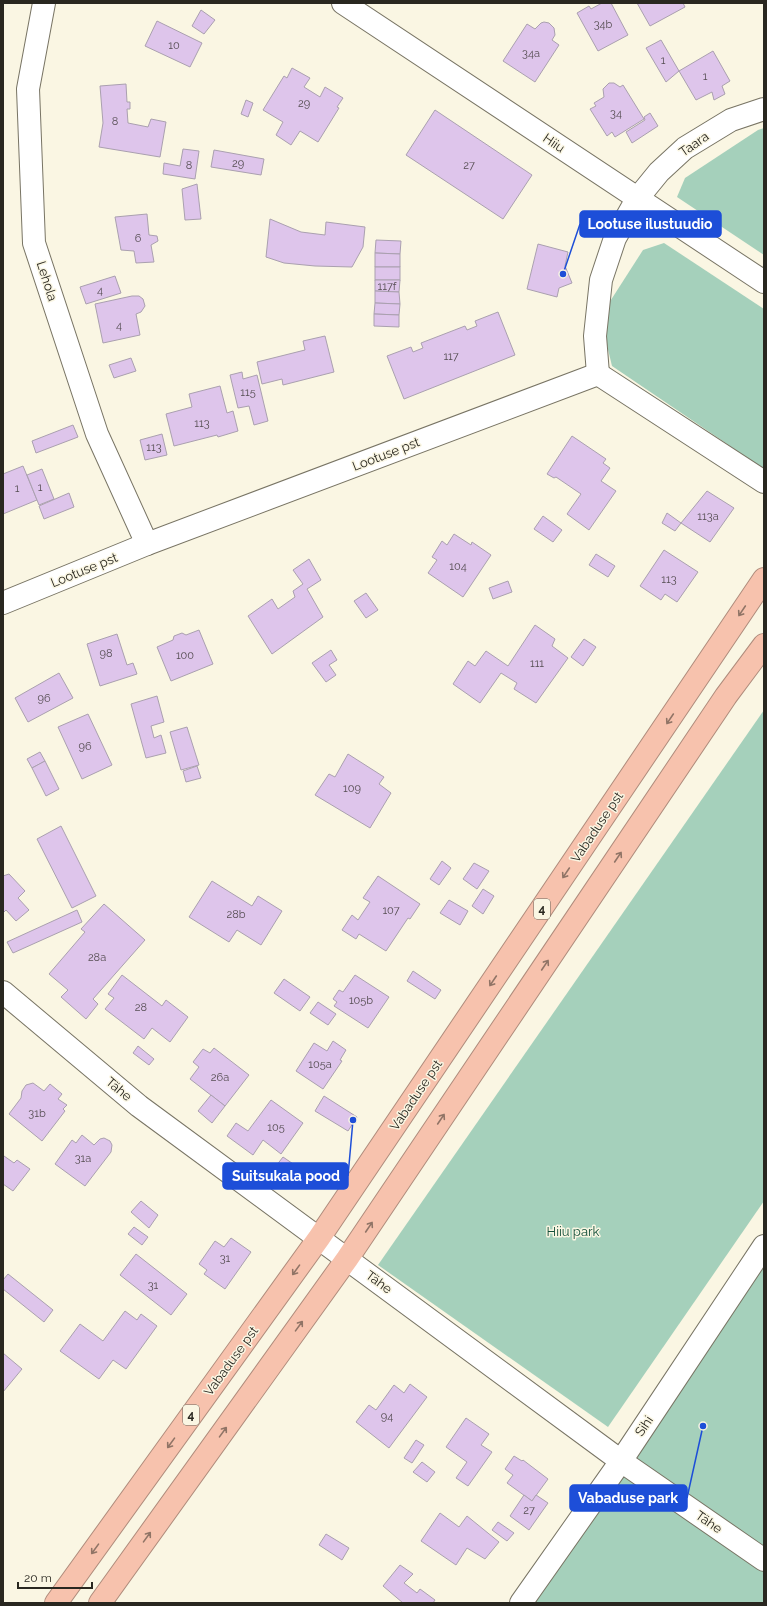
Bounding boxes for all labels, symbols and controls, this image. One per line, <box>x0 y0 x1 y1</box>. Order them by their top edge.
house number: 34b <box>594 18 613 31</box>
house number: 10 <box>168 39 180 52</box>
house number: 34a <box>522 47 540 60</box>
house number: 1 <box>661 54 666 67</box>
house number: 1 <box>703 70 708 83</box>
house number: 29 <box>298 97 310 110</box>
house number: 34 <box>610 107 622 120</box>
house number: 8 <box>112 115 118 128</box>
street label: Taara <box>676 129 712 159</box>
street label: Hiiu <box>540 130 568 156</box>
house number: 29 <box>232 157 244 170</box>
house number: 8 <box>186 159 192 172</box>
house number: 27 <box>463 159 475 172</box>
callout: Lootuse ilustuudio <box>580 211 721 237</box>
text: Lootuse ilustuudio <box>588 216 713 232</box>
house number: 6 <box>135 232 142 245</box>
street label: Lehola <box>34 259 60 303</box>
house number: 117f <box>378 280 397 293</box>
house number: 4 <box>97 284 103 297</box>
house number: 4 <box>116 319 122 332</box>
house number: 117 <box>443 350 459 363</box>
house number: 115 <box>240 386 256 399</box>
house number: 113 <box>194 417 210 430</box>
street label: Lootuse pst <box>350 434 422 474</box>
house number: 113 <box>146 441 162 454</box>
house number: 1 <box>38 481 43 494</box>
house number: 1 <box>15 482 20 495</box>
house number: 113a <box>697 510 719 523</box>
street label: Lootuse pst <box>48 550 120 590</box>
house number: 104 <box>449 560 467 573</box>
house number: 113 <box>661 573 677 586</box>
one-way arrow <box>738 605 746 616</box>
house number: 98 <box>100 647 112 660</box>
house number: 100 <box>176 649 194 662</box>
house number: 111 <box>530 657 544 670</box>
house number: 96 <box>37 692 51 705</box>
one-way arrow <box>665 713 673 725</box>
house number: 96 <box>78 740 92 753</box>
house number: 109 <box>343 782 361 795</box>
street label: Vabaduse pst <box>568 788 627 865</box>
one-way arrow <box>614 852 622 863</box>
one-way arrow <box>561 867 569 879</box>
road number: 4 <box>534 899 550 919</box>
house number: 107 <box>382 904 400 917</box>
house number: 28b <box>226 908 246 921</box>
house number: 28a <box>88 951 106 964</box>
one-way arrow <box>541 959 549 970</box>
one-way arrow <box>489 975 497 986</box>
house number: 105b <box>349 994 373 1007</box>
house number: 28 <box>135 1001 147 1014</box>
street label: Vabaduse pst <box>387 1056 446 1133</box>
house number: 105a <box>308 1058 332 1071</box>
house number: 26a <box>211 1071 229 1084</box>
street label: Tähe <box>103 1074 135 1104</box>
house number: 31b <box>28 1107 46 1120</box>
one-way arrow <box>438 1113 446 1125</box>
house number: 105 <box>267 1121 285 1134</box>
house number: 31a <box>75 1152 91 1165</box>
callout: Suitsukala pood <box>223 1163 348 1189</box>
text: Suitsukala pood <box>232 1168 340 1184</box>
one-way arrow <box>365 1222 373 1233</box>
park label: Hiiu park <box>547 1224 600 1239</box>
house number: 31 <box>220 1252 231 1265</box>
one-way arrow <box>292 1264 300 1275</box>
street label: Tähe <box>363 1267 395 1297</box>
house number: 31 <box>148 1279 159 1292</box>
one-way arrow <box>295 1321 303 1332</box>
street label: Vabaduse pst <box>201 1323 262 1399</box>
road number: 4 <box>183 1405 199 1425</box>
house number: 94 <box>381 1410 393 1423</box>
street label: Sihi <box>632 1413 656 1439</box>
one-way arrow <box>219 1426 227 1437</box>
one-way arrow <box>167 1438 175 1449</box>
callout: Vabaduse park <box>570 1485 687 1511</box>
text: Vabaduse park <box>578 1490 678 1506</box>
house number: 27 <box>523 1504 535 1517</box>
street label: Tähe <box>693 1508 725 1537</box>
one-way arrow <box>143 1532 151 1543</box>
one-way arrow <box>91 1543 99 1554</box>
scale bar <box>18 1564 92 1590</box>
text: 20 m <box>24 1571 52 1585</box>

